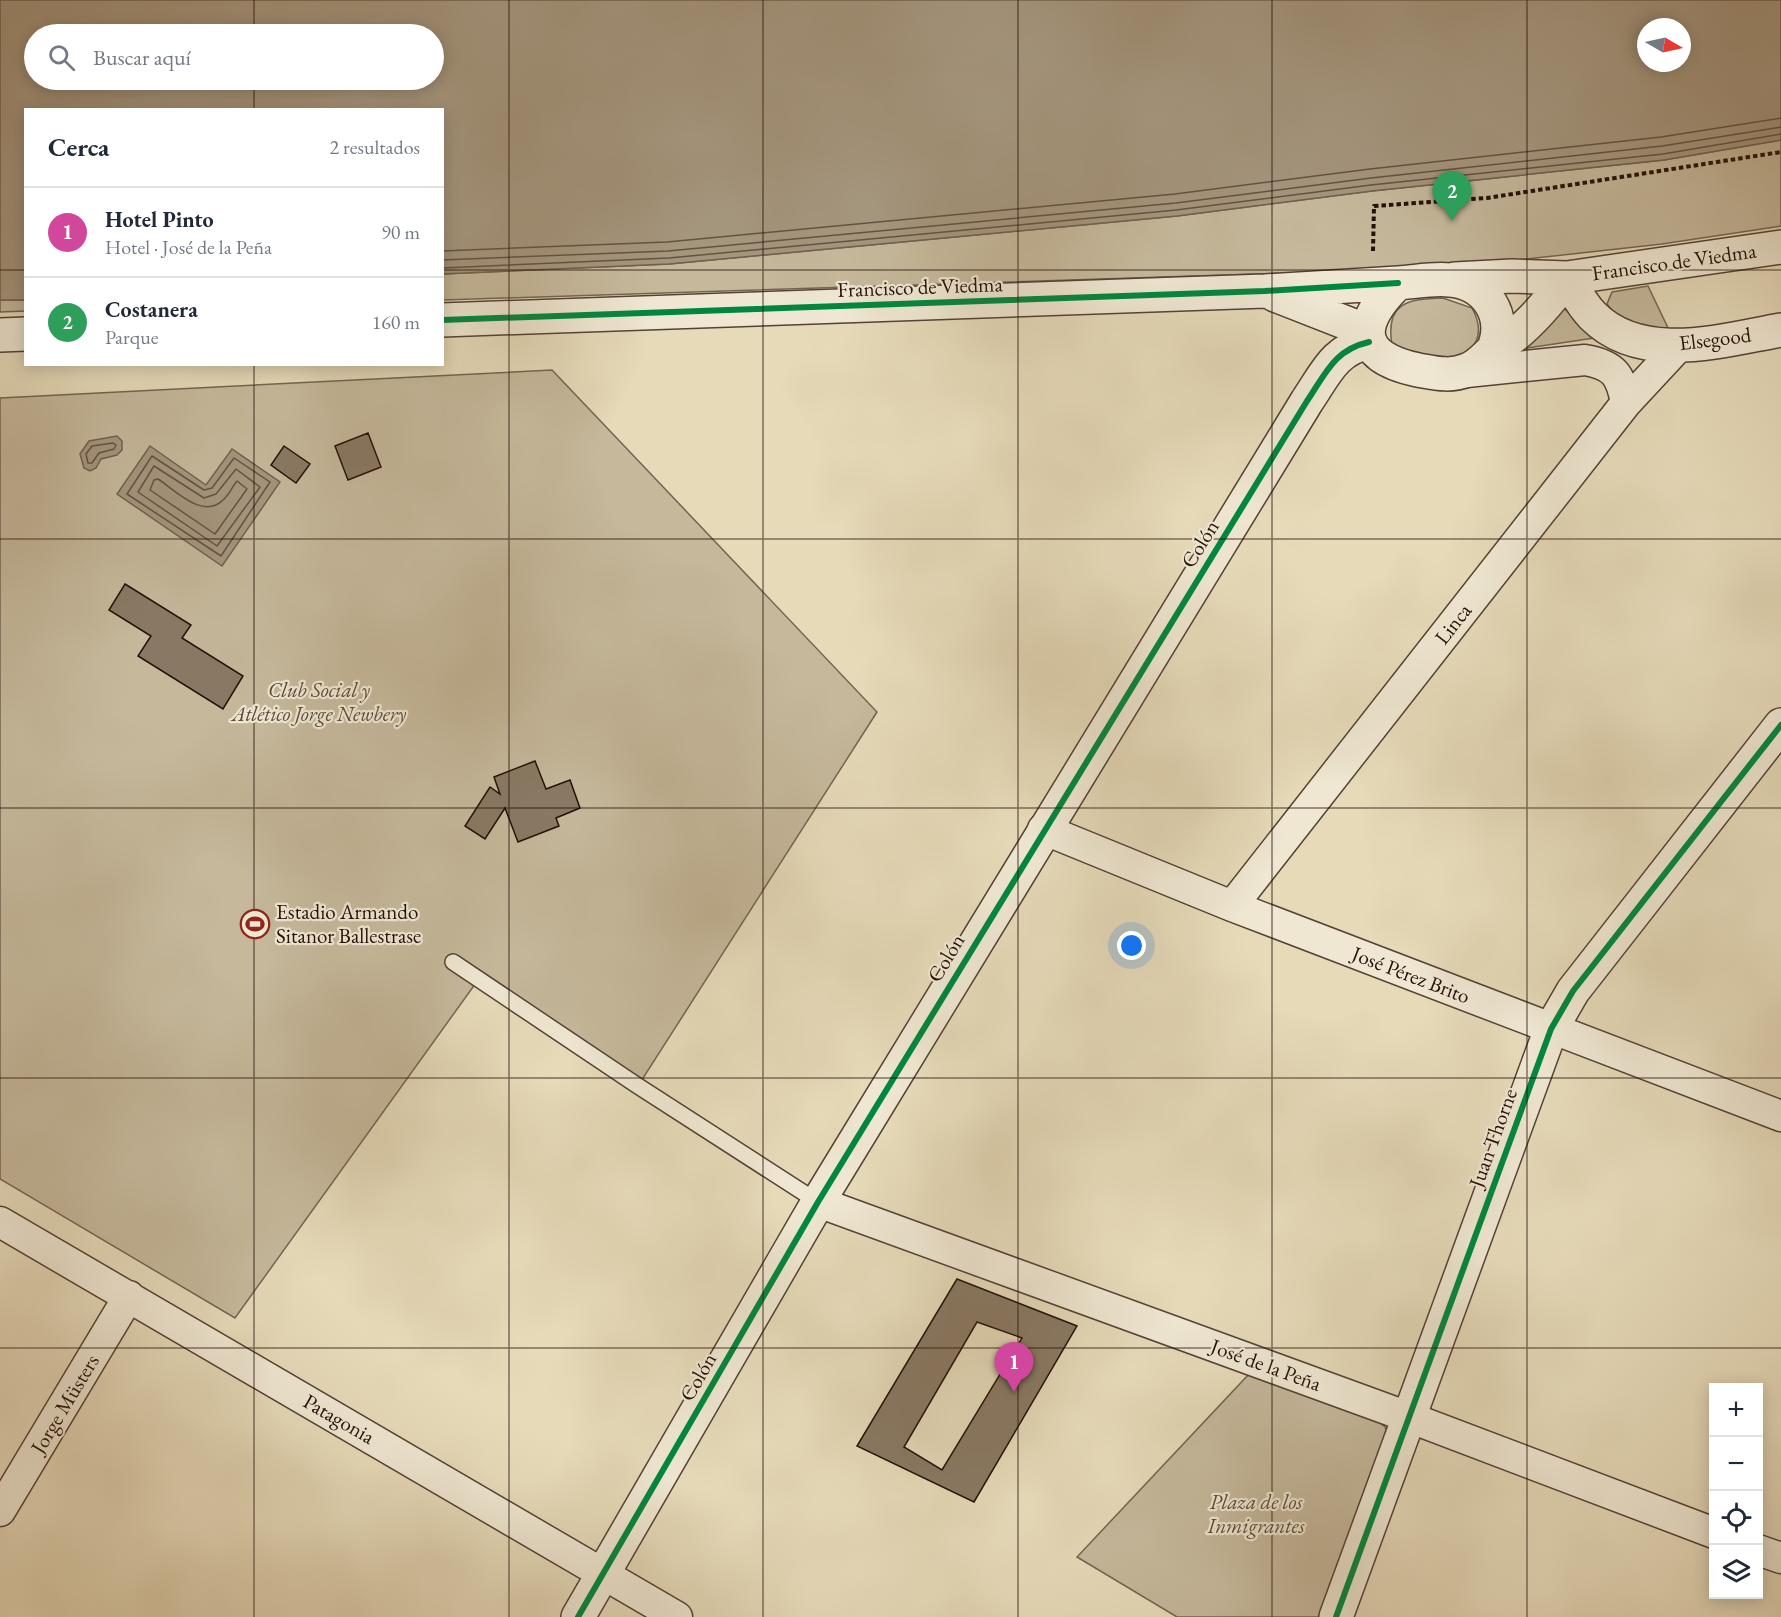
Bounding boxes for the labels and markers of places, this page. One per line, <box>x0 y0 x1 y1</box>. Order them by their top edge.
pin: 2 <box>1432 172 1472 221</box>
place label: Estadio Armando Sitanor Ballestrase <box>276 898 421 949</box>
sports icon: Estadio Armando Sitanor Ballestrase <box>239 908 271 940</box>
pin: 1 <box>994 1342 1034 1392</box>

